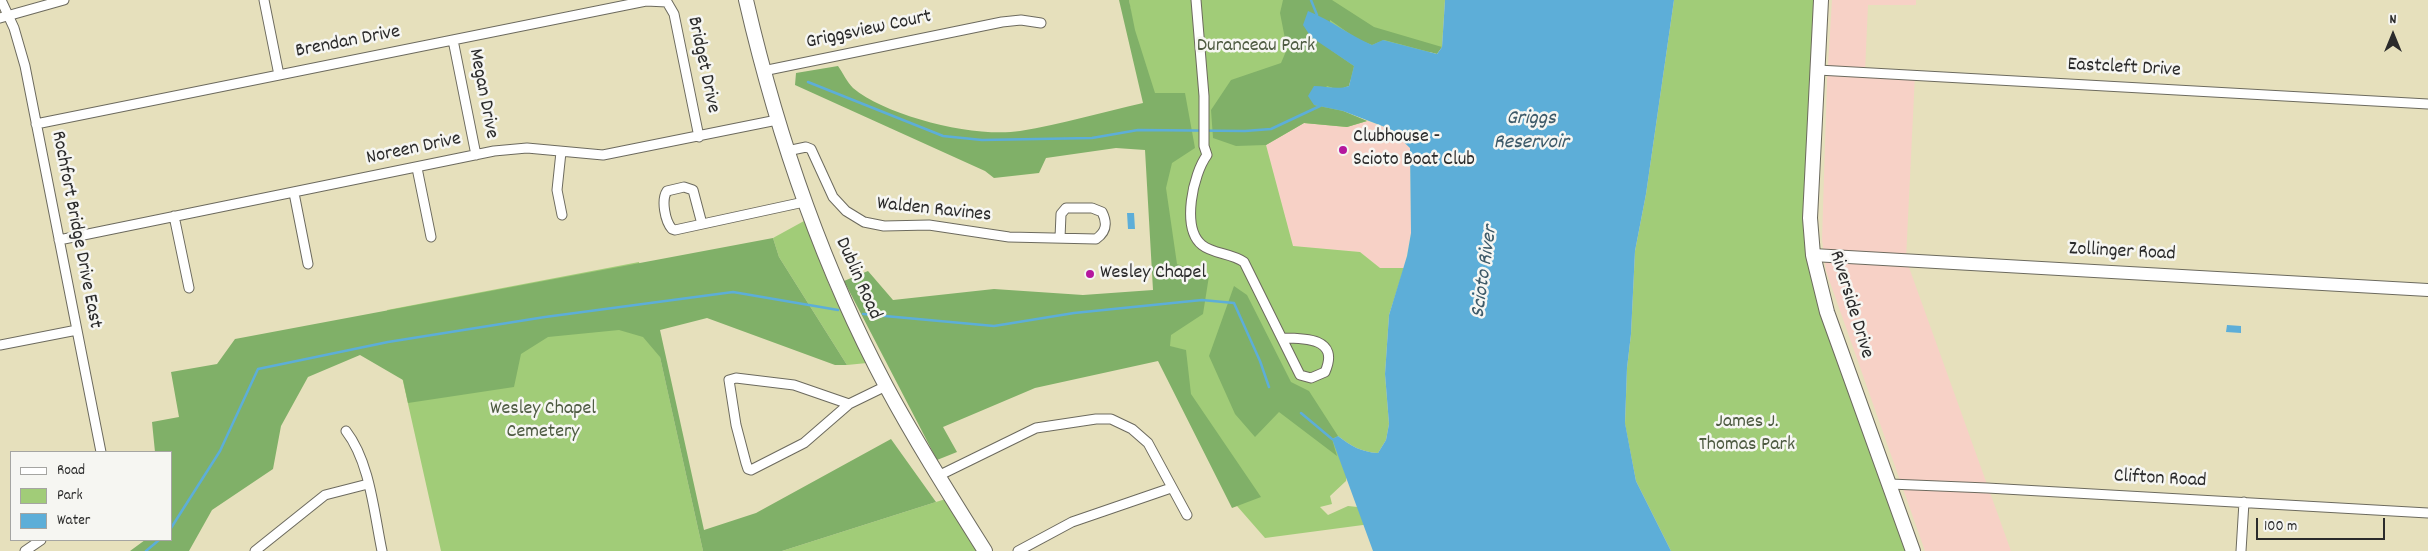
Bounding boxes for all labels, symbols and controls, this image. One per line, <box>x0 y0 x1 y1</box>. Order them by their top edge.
street label: Griggsview Court <box>804 6 934 56</box>
north arrow <box>2368 10 2418 60</box>
text: N <box>2390 10 2396 30</box>
street label: Bridget Drive <box>680 15 724 115</box>
street label: Brendan Drive <box>294 21 402 65</box>
park label: Duranceau Park <box>1197 35 1315 59</box>
street label: Megan Drive <box>462 47 502 141</box>
street label: Eastcleft Drive <box>2067 54 2181 84</box>
water label: Griggs Reservoir <box>1493 107 1569 157</box>
place label: Clubhouse - Scioto Boat Club <box>1353 126 1475 173</box>
street label: Noreen Drive <box>364 128 464 172</box>
street label: Rochfort Bridge Drive East <box>44 129 106 331</box>
marker: Clubhouse - Scioto Boat Club <box>1337 144 1349 156</box>
street label: Walden Ravines <box>875 193 993 229</box>
water label: Scioto River <box>1467 224 1505 320</box>
street label: Dublin Road <box>828 234 886 324</box>
street label: Zollinger Road <box>2068 238 2176 268</box>
street label: Riverside Drive <box>1822 248 1878 362</box>
place label: Wesley Chapel <box>1100 262 1206 286</box>
marker: Wesley Chapel <box>1084 268 1096 280</box>
park label: Wesley Chapel Cemetery <box>490 398 596 445</box>
park label: James J. Thomas Park <box>1699 411 1795 458</box>
legend <box>10 451 172 541</box>
text: Road <box>57 460 85 482</box>
street label: Clifton Road <box>2113 466 2207 494</box>
text: Park <box>57 485 83 507</box>
scale bar <box>2258 508 2387 540</box>
text: Water <box>57 510 90 532</box>
text: 100 m <box>2264 516 2297 538</box>

